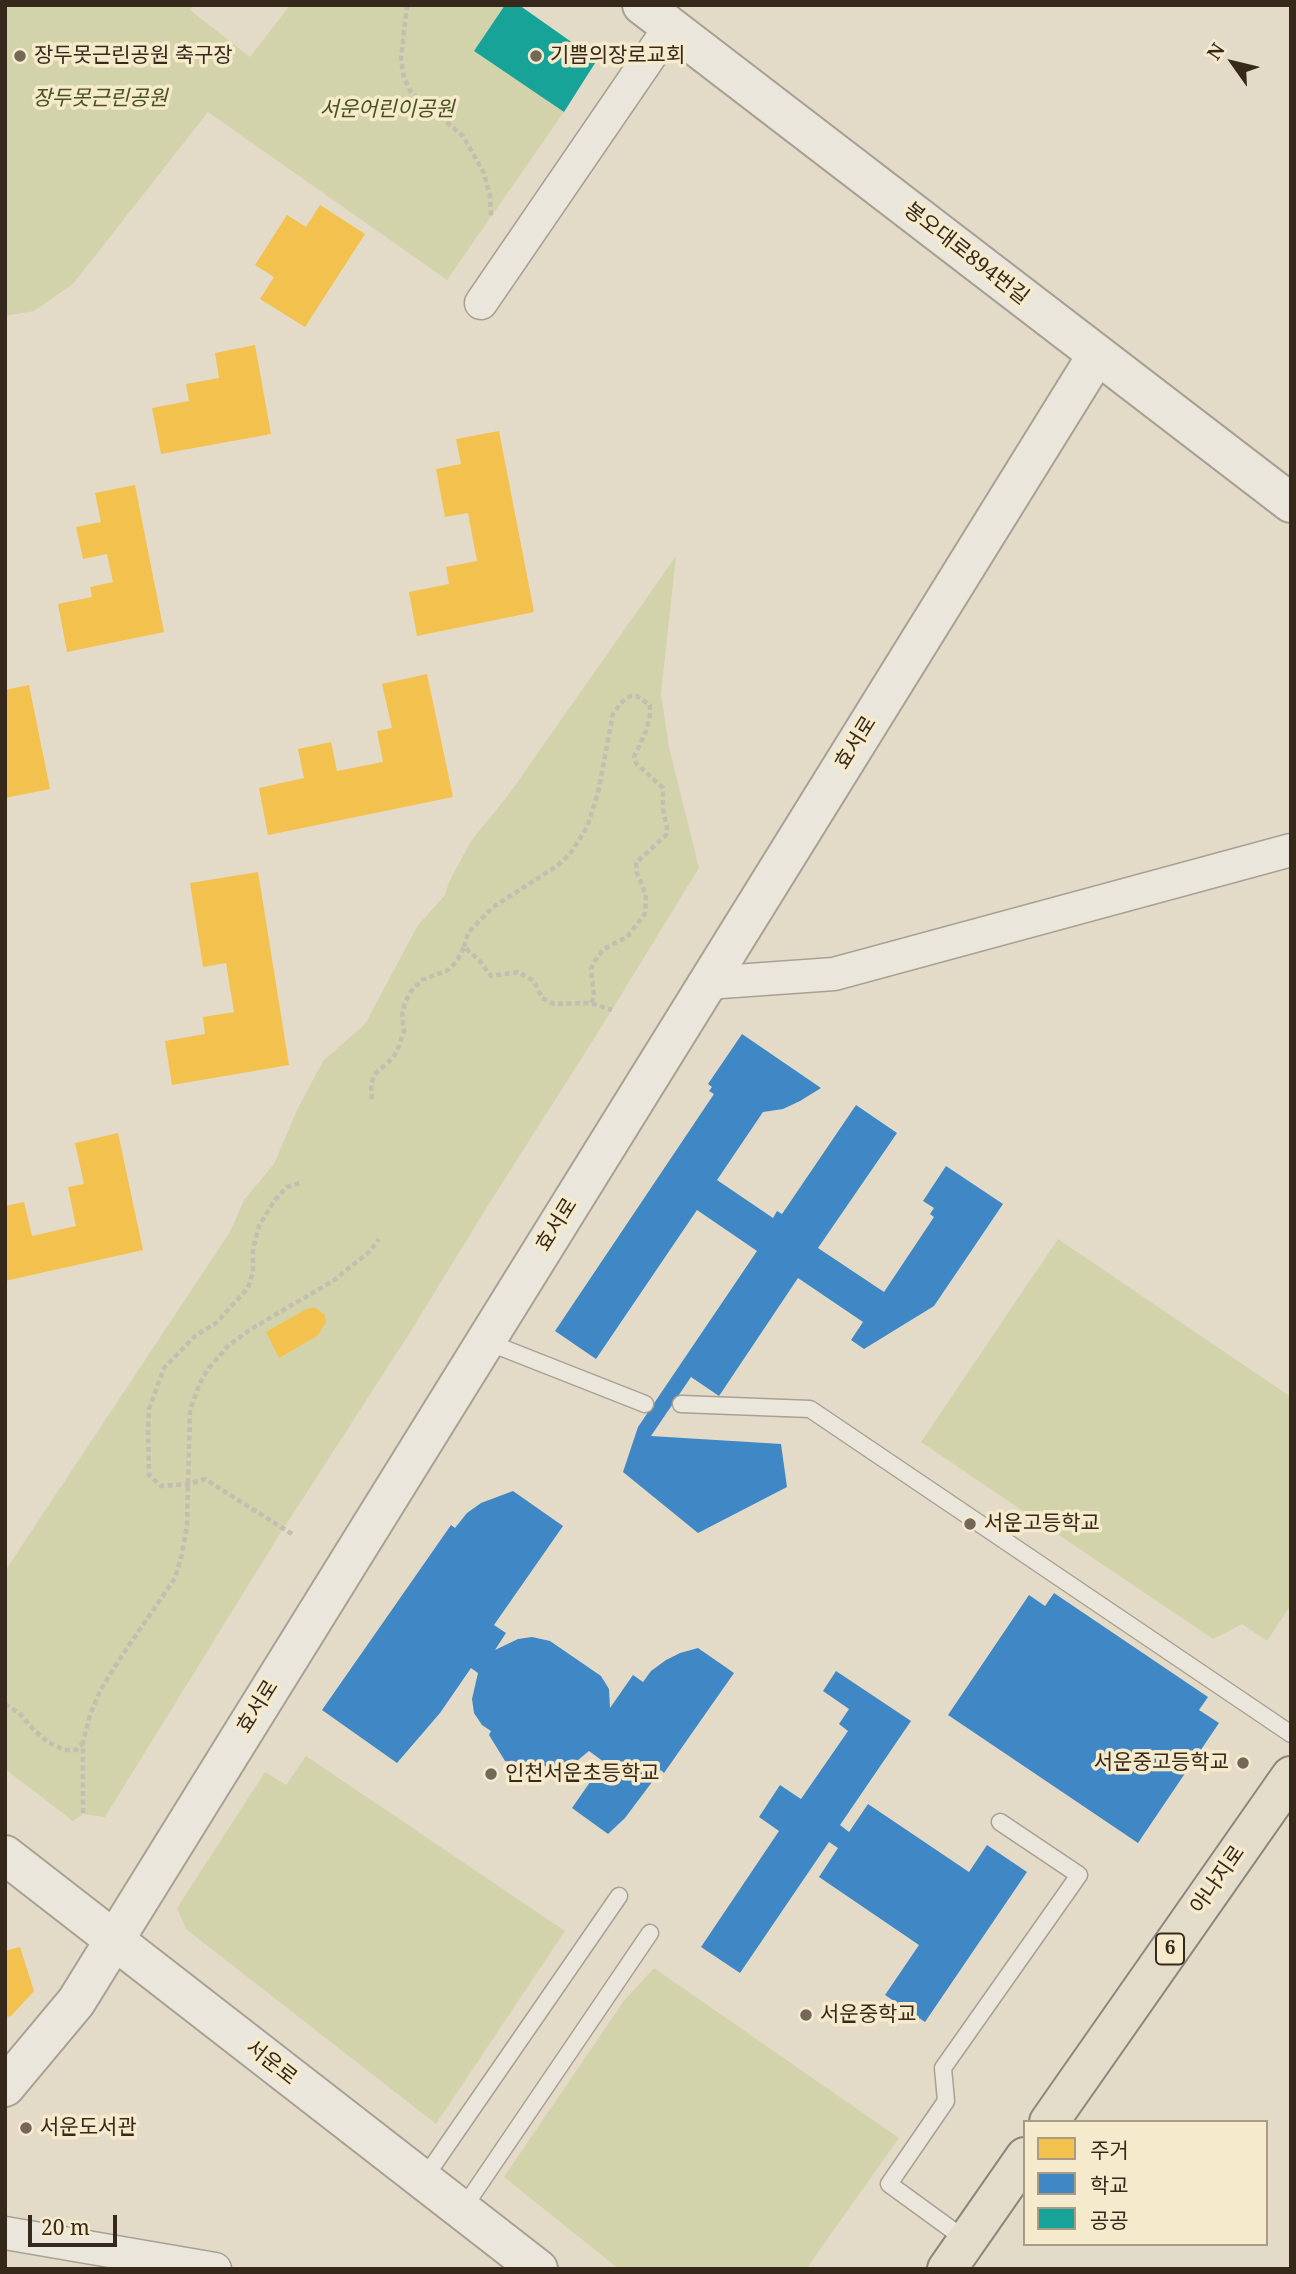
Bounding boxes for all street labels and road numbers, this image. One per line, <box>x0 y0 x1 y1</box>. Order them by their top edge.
street label: 봉오대로894번길 <box>899 198 1033 310</box>
street label: 효서로 <box>830 712 882 774</box>
street label: 효서로 <box>531 1194 583 1256</box>
street label: 효서로 <box>232 1676 284 1738</box>
street label: 아나지로 <box>1186 1841 1250 1919</box>
road number: 6 <box>1156 1934 1184 1965</box>
street label: 서운로 <box>240 2035 302 2091</box>

